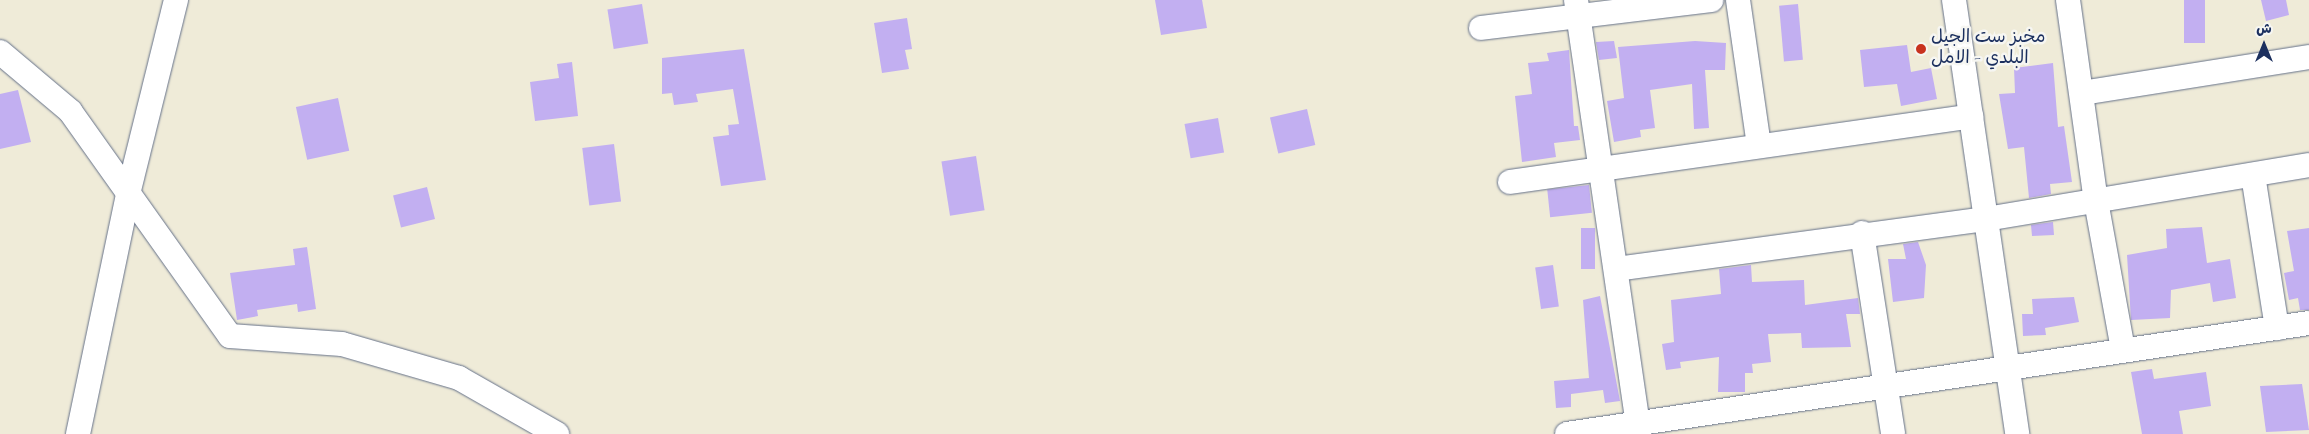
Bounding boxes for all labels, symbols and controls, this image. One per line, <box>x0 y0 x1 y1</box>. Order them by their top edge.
text: ش <box>2256 19 2272 40</box>
north arrow <box>2239 20 2289 70</box>
place label: مخبز ست الجيل البلدي - الامل <box>1931 28 2045 70</box>
marker: مخبز ست الجيل البلدي - الامل <box>1915 43 1927 55</box>

